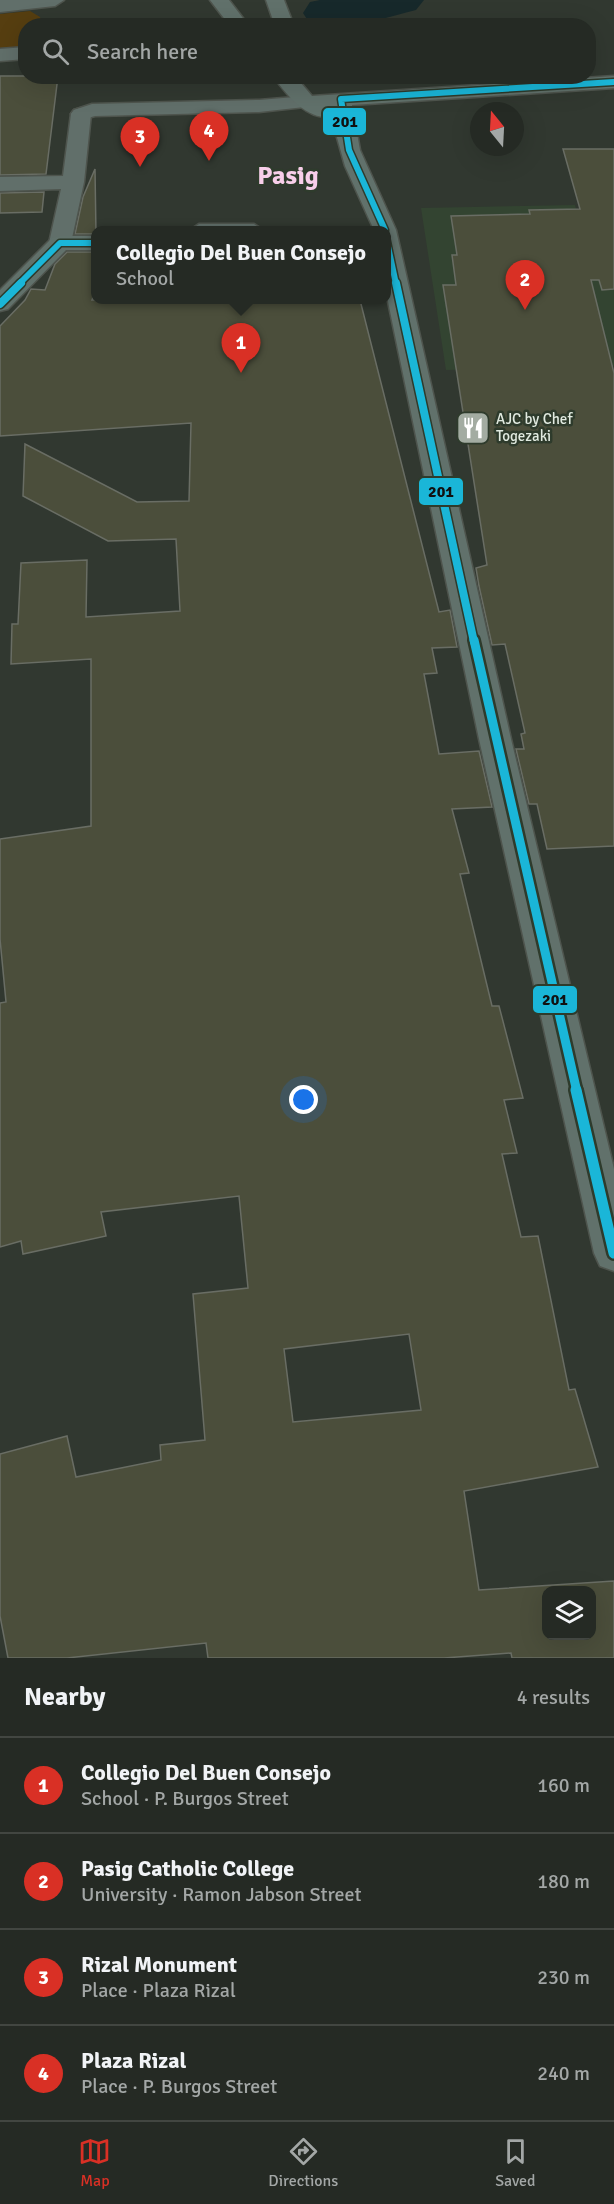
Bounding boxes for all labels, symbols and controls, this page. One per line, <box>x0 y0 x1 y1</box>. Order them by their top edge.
search box <box>18 18 596 84</box>
icon: search <box>39 35 72 68</box>
text: Search here <box>87 38 198 65</box>
north arrow <box>470 102 524 156</box>
line badge: 201 <box>322 107 367 136</box>
pin: 4 <box>190 112 228 161</box>
text: 201 <box>332 112 358 132</box>
pin: 3 <box>120 118 160 167</box>
district label: Pasig <box>257 160 319 192</box>
popup <box>91 226 391 304</box>
text: Collegio Del Buen Consejo <box>116 239 366 266</box>
pin: 2 <box>506 260 544 310</box>
text: School <box>116 266 174 291</box>
pin: 1 <box>222 324 260 373</box>
restaurant icon: AJC by Chef Togezaki <box>455 410 491 446</box>
place label: AJC by Chef Togezaki <box>496 410 573 445</box>
line badge: 201 <box>418 477 464 506</box>
text: 201 <box>428 482 454 502</box>
line badge: 201 <box>532 985 578 1014</box>
text: 201 <box>542 990 568 1010</box>
your location <box>289 1085 318 1114</box>
map controls <box>542 1586 596 1640</box>
button: layers <box>542 1586 596 1640</box>
text: Nearby <box>24 1681 105 1713</box>
text: 4 results <box>517 1685 590 1710</box>
text: Collegio Del Buen Consejo <box>81 1759 331 1786</box>
text: 1 <box>38 1773 49 1798</box>
text: 160 m <box>537 1773 590 1798</box>
text: School · P. Burgos Street <box>81 1786 289 1811</box>
text: Pasig Catholic College <box>81 1855 294 1882</box>
text: 2 <box>38 1869 49 1894</box>
text: 180 m <box>537 1869 590 1894</box>
text: University · Ramon Jabson Street <box>81 1882 362 1907</box>
text: Rizal Monument <box>81 1951 237 1978</box>
text: 3 <box>38 1965 49 1990</box>
text: 230 m <box>537 1965 590 1990</box>
text: Place · Plaza Rizal <box>81 1978 236 2003</box>
text: Plaza Rizal <box>81 2047 186 2074</box>
text: 4 <box>38 2061 49 2086</box>
text: 240 m <box>537 2061 590 2086</box>
text: Place · P. Burgos Street <box>81 2074 277 2099</box>
tab: Map <box>78 2135 111 2191</box>
tab: Directions <box>268 2135 338 2191</box>
tab: Saved <box>495 2135 536 2191</box>

